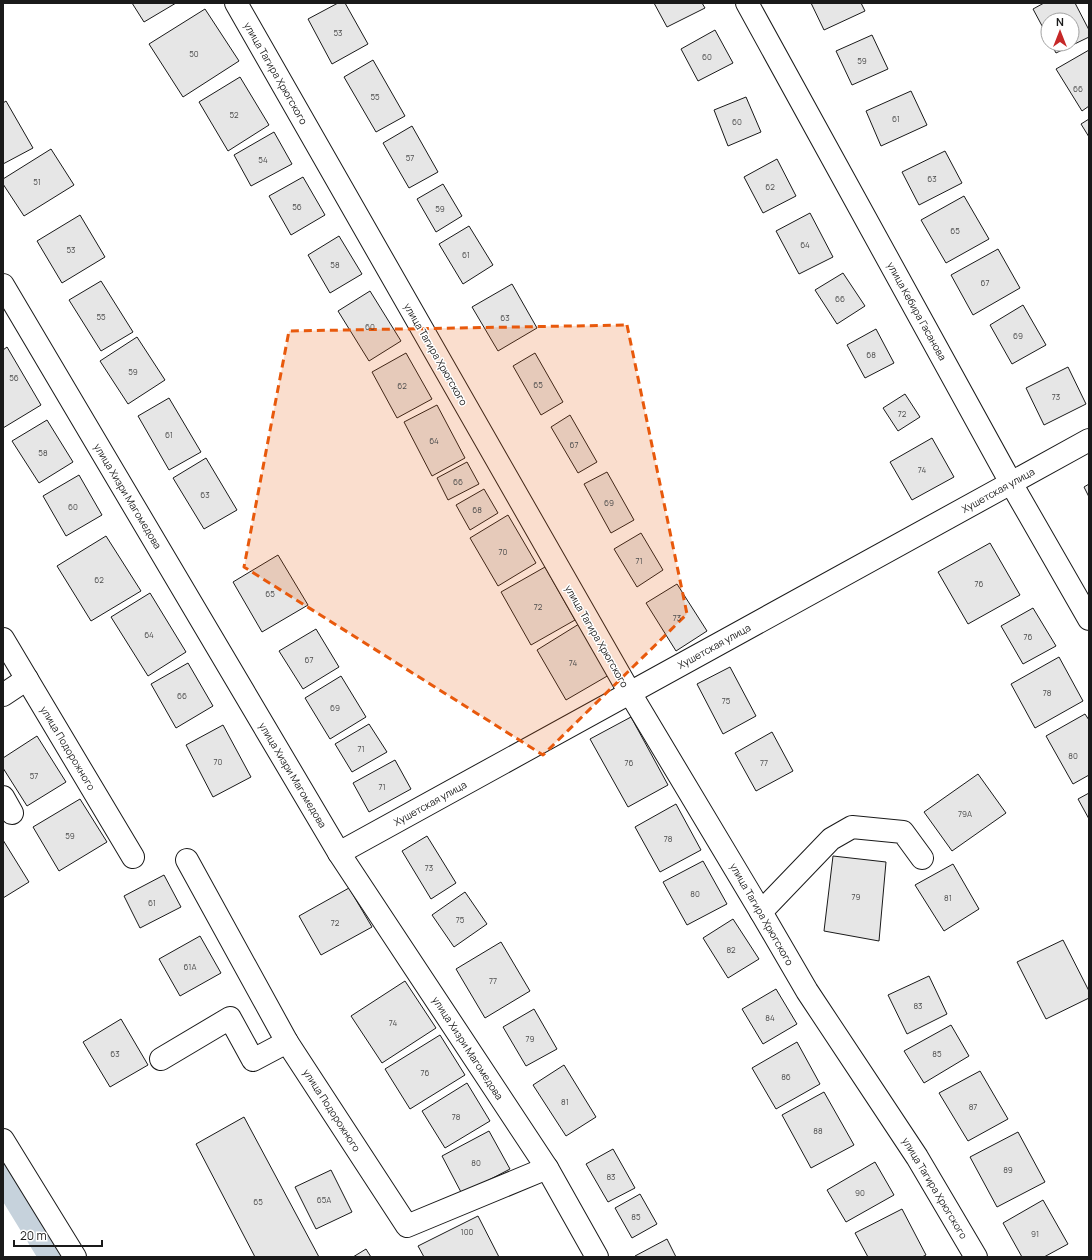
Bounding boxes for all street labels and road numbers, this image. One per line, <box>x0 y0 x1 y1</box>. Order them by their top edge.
street label: улица Тагира Хрюгского <box>241 19 311 127</box>
street label: улица Кебира Гасанова <box>884 259 950 363</box>
street label: улица Тагира Хрюгского <box>401 300 471 408</box>
street label: улица Хизри Магомедова <box>91 441 165 551</box>
street label: Хушетская улица <box>959 464 1037 516</box>
street label: улица Тагира Хрюгского <box>562 582 632 690</box>
street label: Хушетская улица <box>675 620 753 672</box>
street label: улица Подорожного <box>37 703 99 793</box>
street label: улица Хизри Магомедова <box>256 720 330 830</box>
street label: Хушетская улица <box>391 777 469 829</box>
street label: улица Тагира Хрюгского <box>727 860 797 968</box>
street label: улица Хизри Магомедова <box>429 994 507 1102</box>
street label: улица Подорожного <box>300 1066 364 1154</box>
street label: улица Тагира Хрюгского <box>899 1135 971 1241</box>

